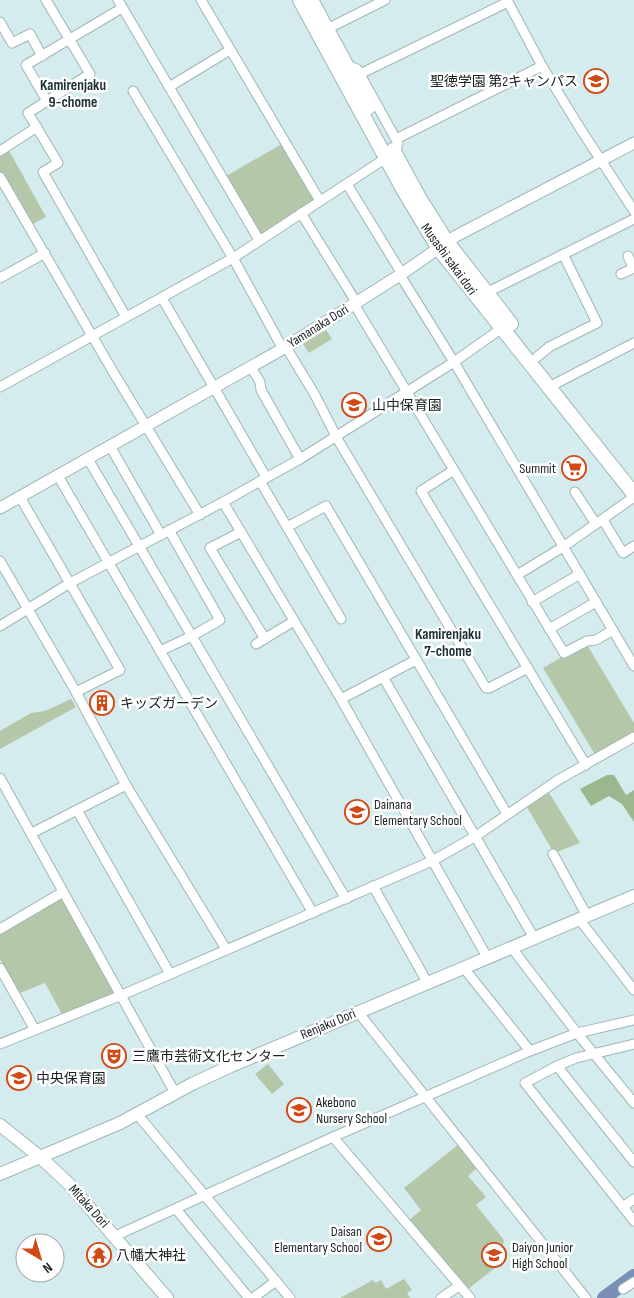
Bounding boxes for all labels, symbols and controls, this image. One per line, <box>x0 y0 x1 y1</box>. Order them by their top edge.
school or university icon: 聖徳学園 第2キャンパス <box>583 68 609 94</box>
place label: 聖徳学園 第2キャンパス <box>430 73 578 90</box>
district label: Kamirenjaku 9-chome <box>40 76 106 112</box>
street label: Musashi sakai dori <box>417 220 481 298</box>
street label: Yamanaka Dori <box>284 301 352 351</box>
school or university icon: 山中保育園 <box>341 392 367 418</box>
place label: 山中保育園 <box>372 397 442 414</box>
supermarket icon: Summit <box>561 455 587 481</box>
place label: Summit <box>519 460 556 477</box>
district label: Kamirenjaku 7-chome <box>415 625 481 661</box>
building icon: キッズガーデン <box>89 690 115 716</box>
place label: キッズガーデン <box>120 695 218 712</box>
place label: Dainana Elementary School <box>374 796 462 829</box>
school or university icon: Dainana Elementary School <box>344 799 370 825</box>
street label: Renjaku Dori <box>298 1005 358 1043</box>
theatre icon: 三鷹市芸術文化センター <box>101 1043 127 1069</box>
place label: 三鷹市芸術文化センター <box>132 1048 286 1065</box>
school or university icon: 中央保育園 <box>6 1065 32 1091</box>
place label: 中央保育園 <box>36 1070 106 1087</box>
place label: Akebono Nursery School <box>315 1094 387 1127</box>
school or university icon: Akebono Nursery School <box>286 1097 312 1123</box>
street label: Mitaka Dori <box>65 1181 113 1231</box>
place label: Daisan Elementary School <box>274 1223 362 1256</box>
school or university icon: Daisan Elementary School <box>366 1226 392 1252</box>
north arrow <box>15 1233 65 1283</box>
place label: Daiyon Junior High School <box>512 1239 573 1272</box>
temple icon: 八幡大神社 <box>86 1242 112 1268</box>
school or university icon: Daiyon Junior High School <box>481 1242 507 1268</box>
place label: 八幡大神社 <box>116 1247 186 1264</box>
text: N <box>40 1259 56 1277</box>

